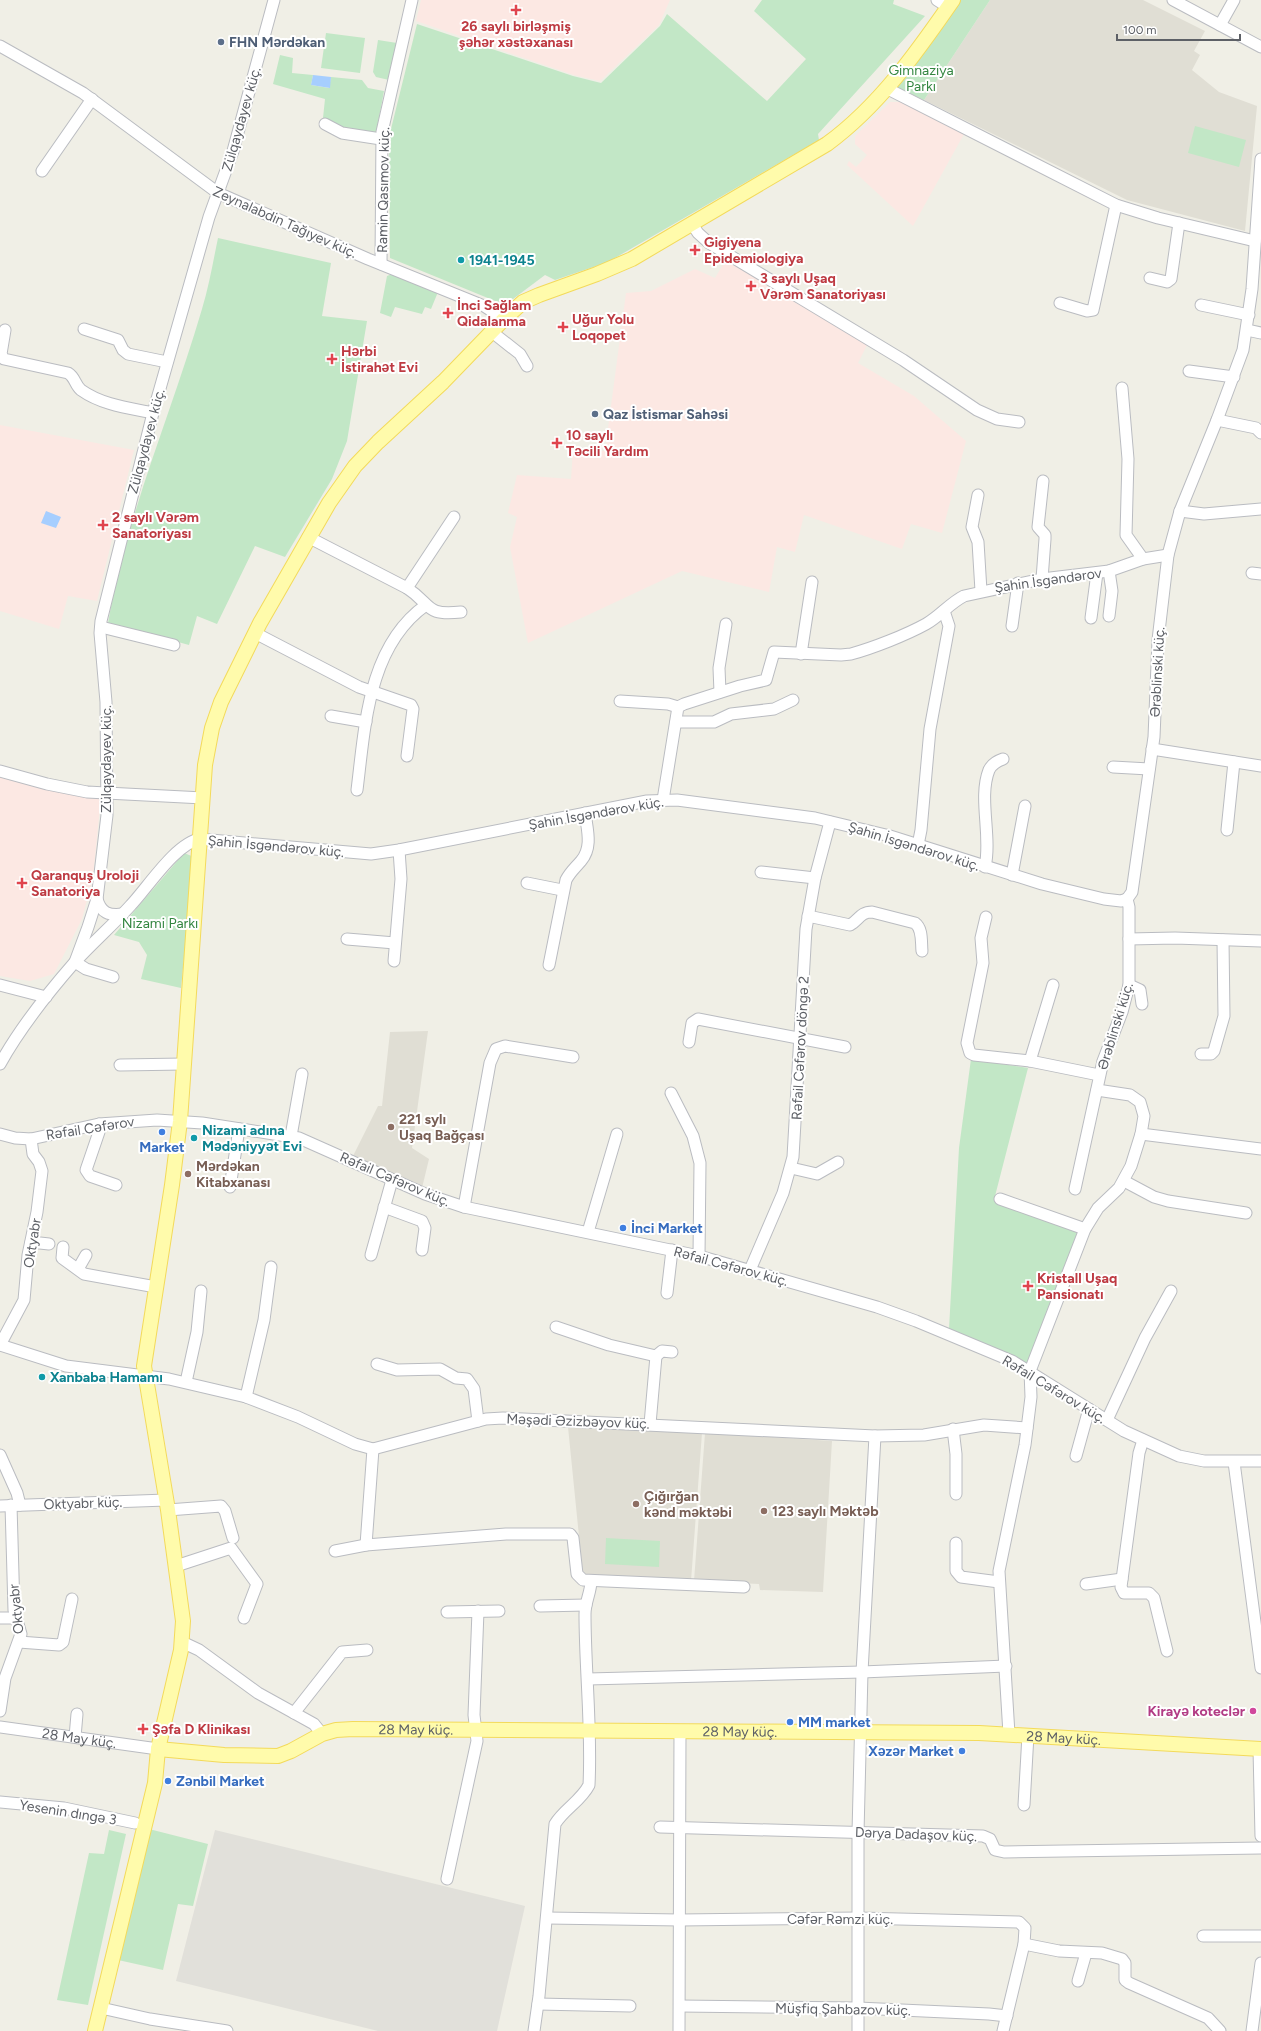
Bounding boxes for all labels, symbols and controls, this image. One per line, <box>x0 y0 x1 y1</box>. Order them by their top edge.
marker: 26 saylı birləşmiş şəhər xəstəxanası <box>510 4 522 16</box>
scale bar <box>1117 16 1240 42</box>
place label: 26 saylı birləşmiş şəhər xəstəxanası <box>459 18 573 51</box>
text: 100 m <box>1123 23 1157 37</box>
place label: FHN Mərdəkan <box>229 34 325 51</box>
marker: FHN Mərdəkan <box>216 37 226 47</box>
park label: Gimnaziya Parkı <box>888 62 954 95</box>
street label: Zülqaydayev küç. <box>218 65 265 173</box>
street label: Ramin Qasımov küç. <box>374 127 393 253</box>
street label: Zeynalabdin Tağıyev küç. <box>210 183 360 262</box>
place label: Gigiyena Epidemiologiya <box>704 234 803 267</box>
marker: Gigiyena Epidemiologiya <box>689 244 701 256</box>
place label: 1941-1945 <box>469 252 535 269</box>
marker: 1941-1945 <box>456 255 466 265</box>
place label: 3 saylı Uşaq Vərəm Sanatoriyası <box>760 270 886 303</box>
marker: 3 saylı Uşaq Vərəm Sanatoriyası <box>745 280 757 292</box>
place label: İnci Sağlam Qidalanma <box>457 297 531 330</box>
marker: İnci Sağlam Qidalanma <box>442 307 454 319</box>
place label: Uğur Yolu Loqopet <box>572 311 634 344</box>
marker: Uğur Yolu Loqopet <box>557 321 569 333</box>
place label: Hərbi İstirahət Evi <box>341 343 418 376</box>
marker: Hərbi İstirahət Evi <box>326 353 338 365</box>
street label: Zülqaydayev küç. <box>124 387 169 495</box>
place label: Qaz İstismar Sahəsi <box>603 406 728 423</box>
marker: Qaz İstismar Sahəsi <box>590 409 600 419</box>
place label: 10 saylı Təcili Yardım <box>566 427 649 460</box>
marker: 10 saylı Təcili Yardım <box>551 437 563 449</box>
place label: 2 saylı Vərəm Sanatoriyası <box>112 509 199 542</box>
marker: 2 saylı Vərəm Sanatoriyası <box>97 519 109 531</box>
street label: Şahin İsgəndərov <box>993 564 1104 596</box>
street label: Ərəblinski küç. <box>1147 626 1168 718</box>
street label: Zülqaydayev küç. <box>98 705 115 813</box>
street label: Şahin İsgəndərov küç. <box>527 793 665 834</box>
street label: Şahin İsgəndərov küç. <box>846 818 982 875</box>
street label: Şahin İsgəndərov küç. <box>207 832 345 861</box>
place label: Qaranquş Uroloji Sanatoriya <box>31 867 139 900</box>
marker: Qaranquş Uroloji Sanatoriya <box>16 877 28 889</box>
park label: Nizami Parkı <box>122 915 198 932</box>
street label: Rəfail Cəfərov döngə 2 <box>788 976 813 1121</box>
street label: Ərəblinski küç. <box>1094 980 1137 1072</box>
place label: 221 sylı Uşaq Bağçası <box>399 1111 484 1144</box>
street label: Rəfail Cəfərov <box>45 1113 136 1144</box>
place label: Nizami adına Mədəniyyət Evi <box>202 1122 302 1155</box>
marker: 221 sylı Uşaq Bağçası <box>386 1122 396 1132</box>
marker: Market <box>157 1127 167 1137</box>
marker: Nizami adına Mədəniyyət Evi <box>189 1133 199 1143</box>
place label: Market <box>139 1139 185 1156</box>
street label: Rəfail Cəfərov küç. <box>337 1149 452 1210</box>
place label: Mərdəkan Kitabxanası <box>196 1158 270 1191</box>
marker: Mərdəkan Kitabxanası <box>183 1169 193 1179</box>
street label: Oktyabr <box>20 1217 45 1269</box>
place label: İnci Market <box>631 1220 703 1237</box>
marker: İnci Market <box>618 1223 628 1233</box>
street label: Rəfail Cəfərov küç. <box>672 1243 790 1290</box>
place label: Kristall Uşaq Pansionatı <box>1037 1270 1117 1303</box>
marker: Kristall Uşaq Pansionatı <box>1022 1280 1034 1292</box>
street label: Rəfail Cəfərov küç. <box>999 1352 1109 1427</box>
place label: Xanbaba Hamamı <box>50 1369 163 1386</box>
marker: Xanbaba Hamamı <box>37 1372 47 1382</box>
street label: Məşədi Əzizbəyov küç. <box>506 1411 650 1432</box>
place label: Çığırğan kənd məktəbi <box>644 1488 732 1521</box>
street label: Oktyabr küç. <box>43 1494 123 1513</box>
marker: Çığırğan kənd məktəbi <box>631 1499 641 1509</box>
place label: 123 saylı Məktəb <box>772 1503 879 1520</box>
marker: 123 saylı Məktəb <box>759 1506 769 1516</box>
street label: Oktyabr <box>5 1583 28 1635</box>
place label: Kirayə koteclər <box>1148 1703 1246 1720</box>
marker: Kirayə koteclər <box>1248 1706 1258 1716</box>
place label: MM market <box>798 1714 871 1731</box>
marker: MM market <box>785 1717 795 1727</box>
place label: Şəfa D Klinikası <box>152 1721 250 1738</box>
street label: 28 May küç. <box>378 1721 453 1739</box>
marker: Şəfa D Klinikası <box>137 1723 149 1735</box>
street label: 28 May küç. <box>702 1723 777 1741</box>
street label: 28 May küç. <box>41 1725 117 1752</box>
street label: 28 May küç. <box>1026 1728 1102 1749</box>
place label: Xəzər Market <box>868 1743 954 1760</box>
marker: Xəzər Market <box>957 1746 967 1756</box>
place label: Zənbil Market <box>176 1773 265 1790</box>
marker: Zənbil Market <box>163 1776 173 1786</box>
street label: Yesenin dıngə 3 <box>18 1796 118 1829</box>
street label: Dərya Dadaşov küç. <box>855 1824 978 1845</box>
street label: Cəfər Rəmzi küç. <box>787 1911 893 1928</box>
street label: Müşfiq Şahbazov küç. <box>775 2000 911 2019</box>

